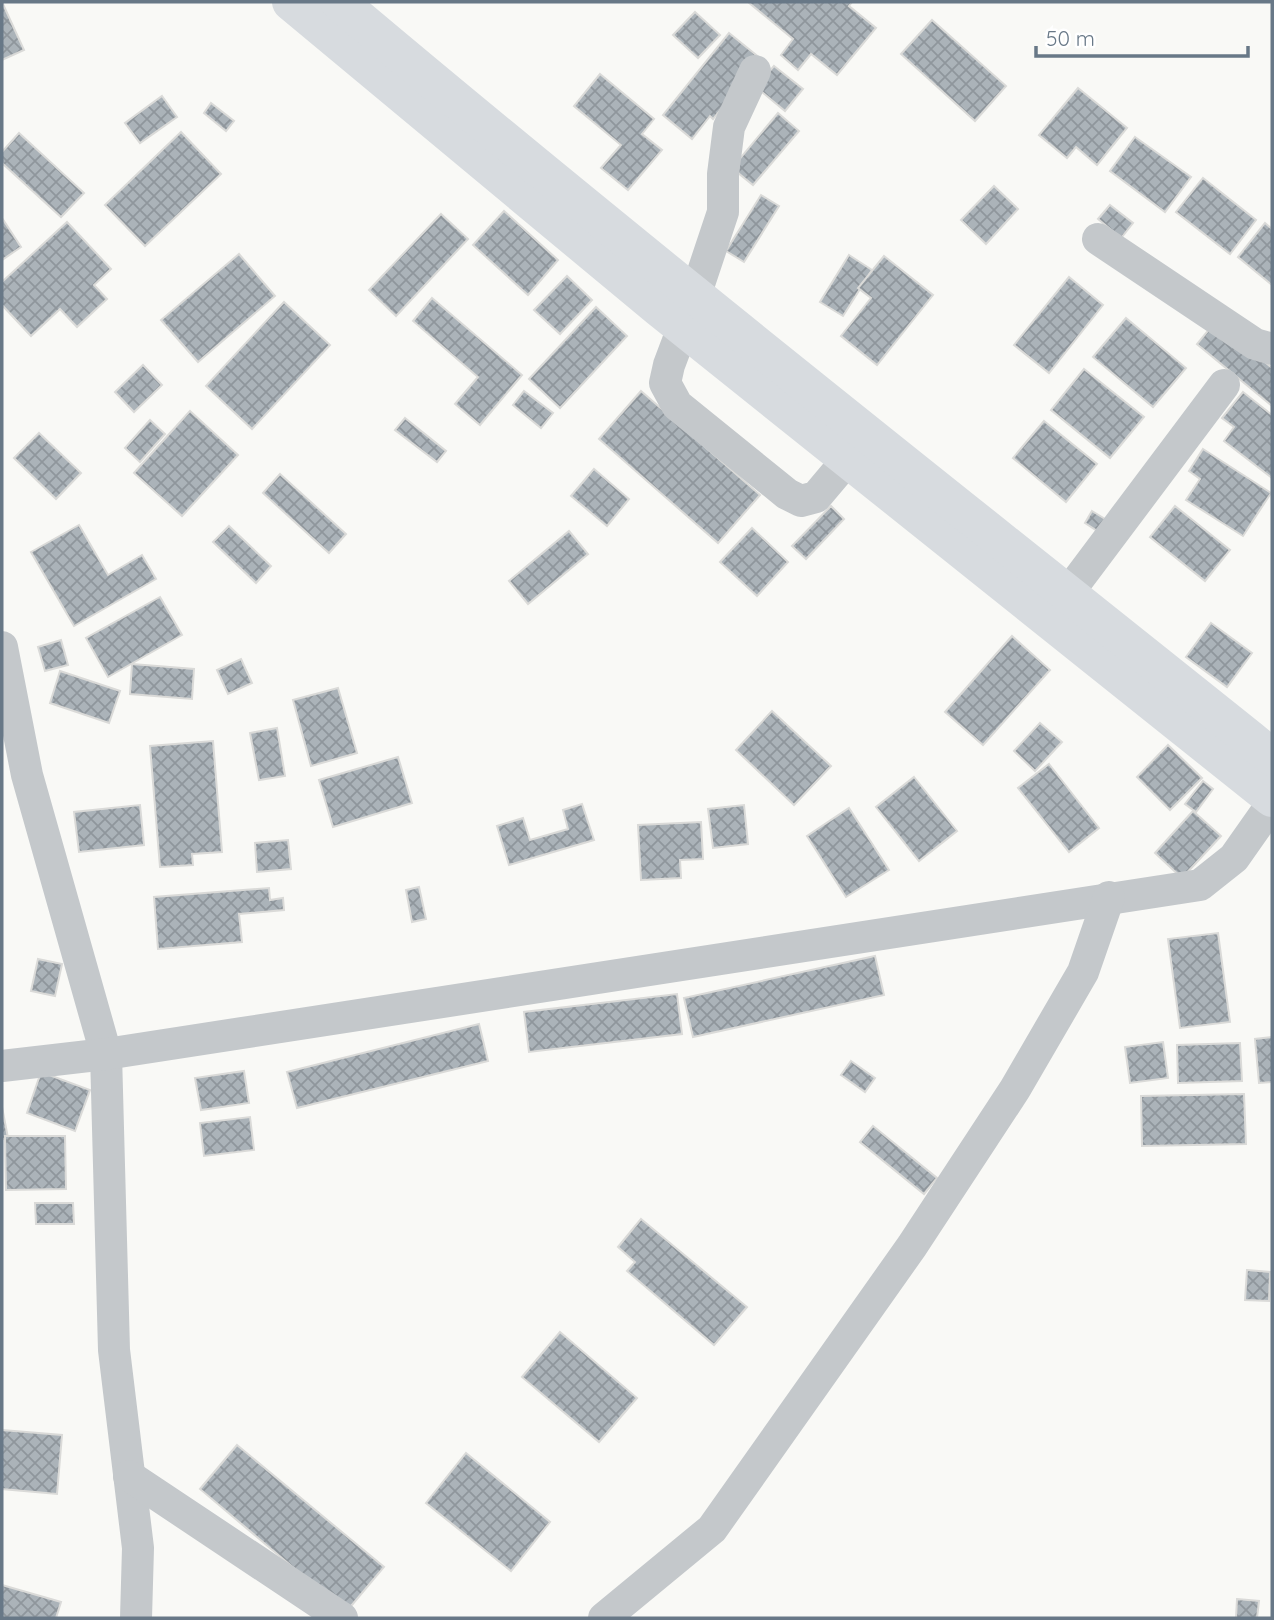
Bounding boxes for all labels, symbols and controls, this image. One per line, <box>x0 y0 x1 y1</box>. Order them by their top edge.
scale bar <box>1036 14 1248 58</box>
text: 50 m <box>1046 25 1095 51</box>

